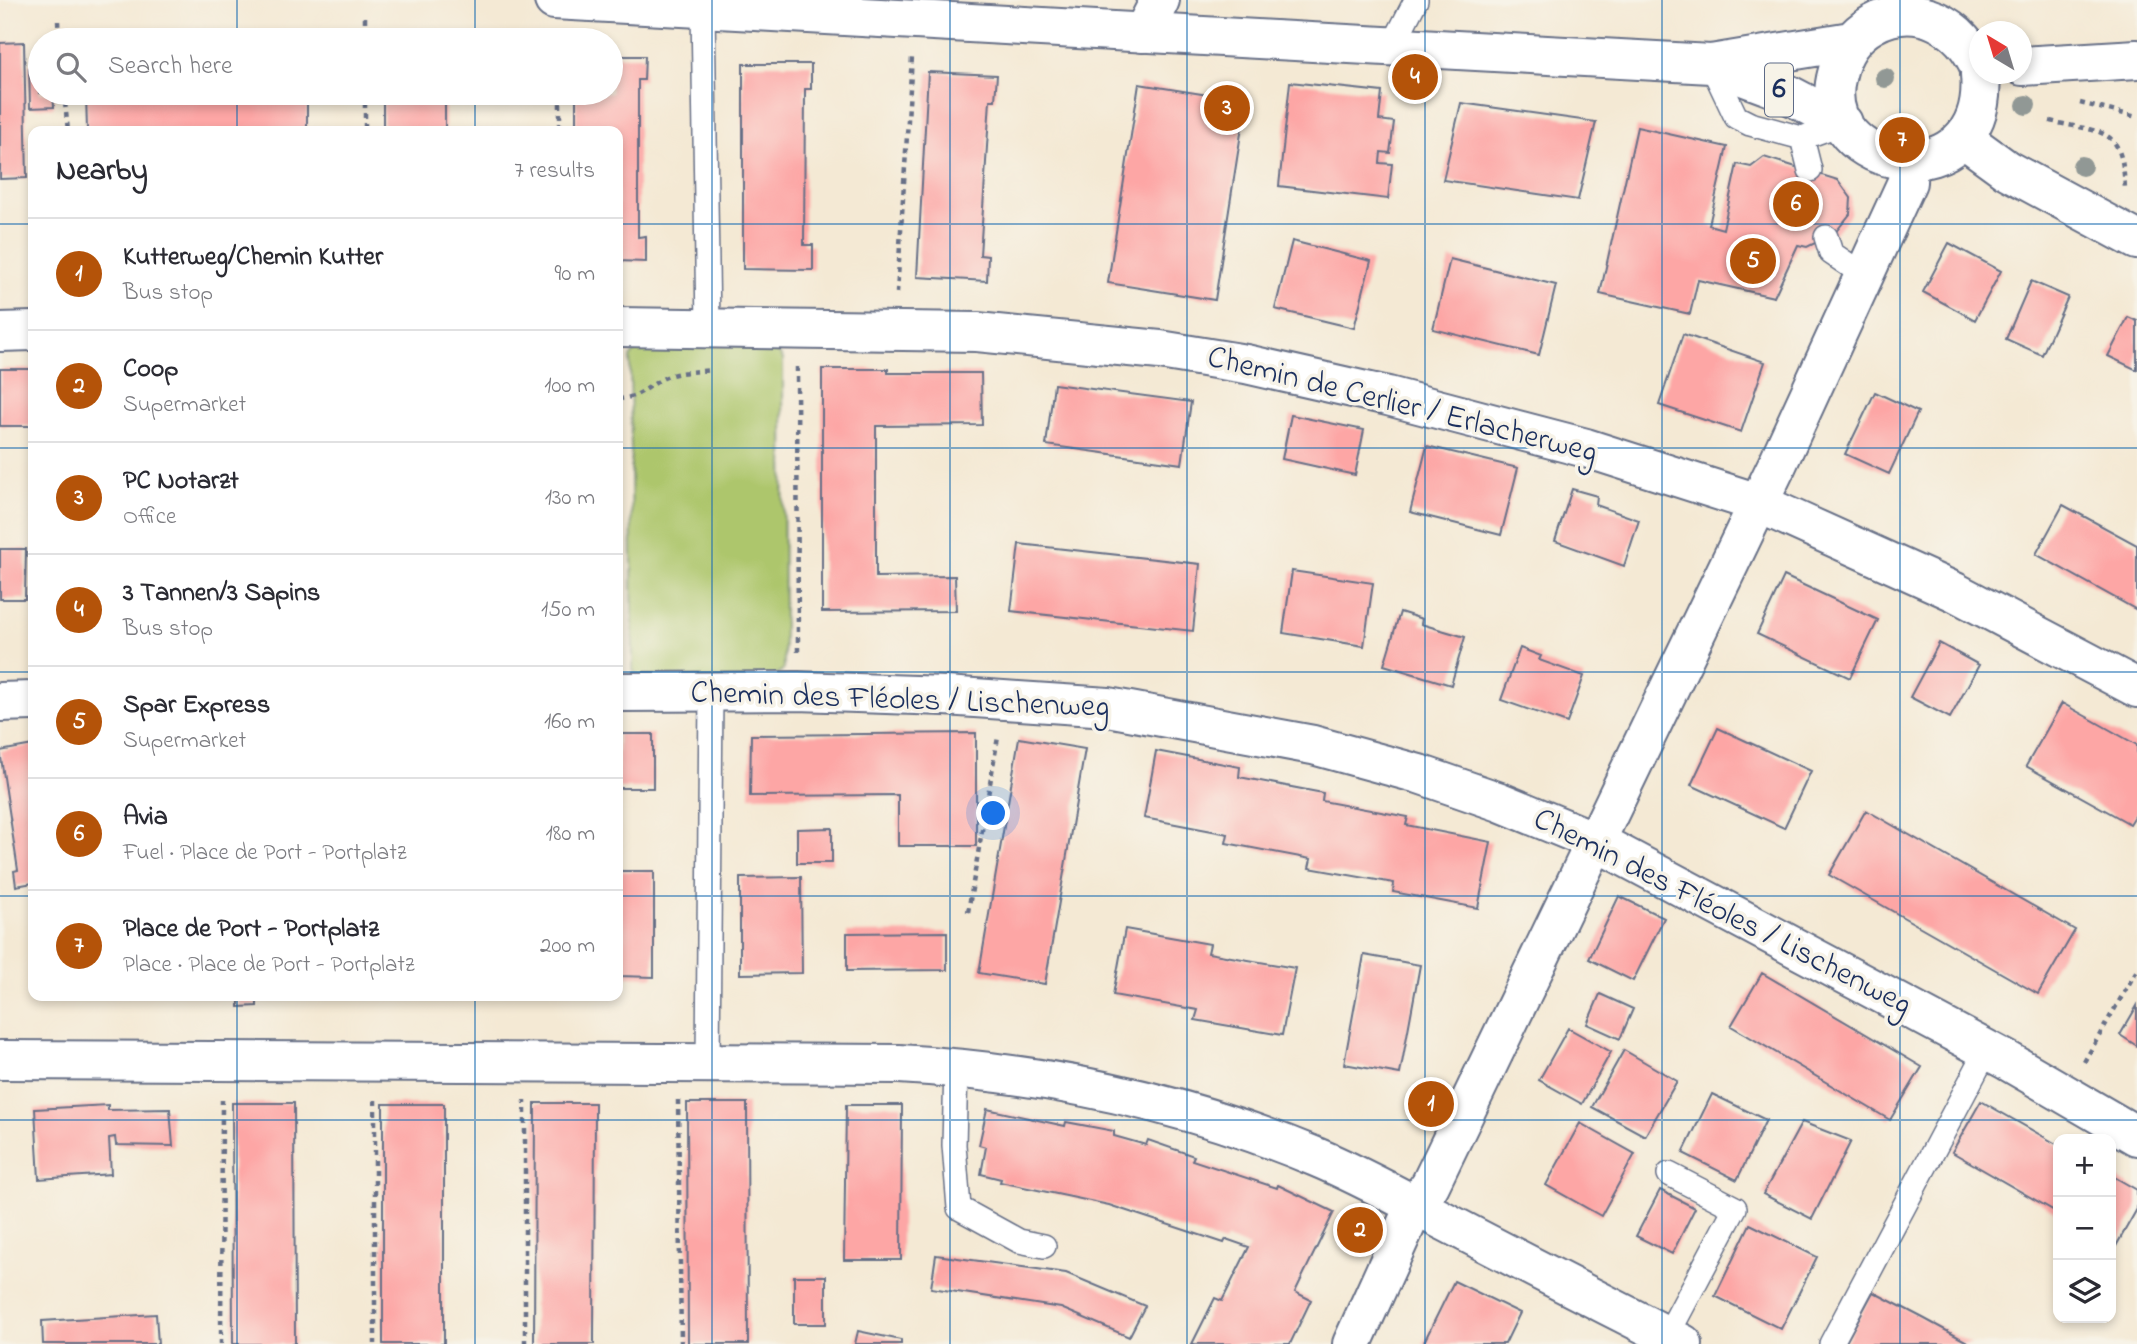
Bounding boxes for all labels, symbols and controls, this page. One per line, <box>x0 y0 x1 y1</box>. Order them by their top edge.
north arrow <box>1969 21 2032 84</box>
search box <box>28 28 623 105</box>
icon: search <box>52 48 90 86</box>
text: Search here <box>108 48 233 86</box>
pin: 4 <box>1392 51 1438 103</box>
road number: 6 <box>1765 64 1793 116</box>
pin: 3 <box>1204 82 1250 134</box>
pin: 7 <box>1879 114 1925 166</box>
text: Nearby <box>56 150 148 194</box>
text: 7 results <box>514 155 595 188</box>
pin: 6 <box>1773 178 1819 230</box>
pin: 5 <box>1730 235 1776 287</box>
text: Kutterweg/Chemin Kutter <box>123 239 383 277</box>
text: 1 <box>75 258 83 291</box>
text: 90 m <box>555 258 595 291</box>
text: Bus stop <box>123 277 213 310</box>
street label: Chemin de Cerlier / Erlacherweg <box>1202 335 1602 477</box>
text: Coop <box>123 351 178 389</box>
text: 2 <box>73 370 85 403</box>
text: 100 m <box>544 370 595 403</box>
text: Supermarket <box>123 389 246 422</box>
text: PC Notarzt <box>123 463 239 501</box>
text: 3 <box>74 482 84 515</box>
text: 130 m <box>545 482 595 515</box>
text: Office <box>123 501 176 534</box>
text: 3 Tannen/3 Sapins <box>123 575 320 613</box>
text: 4 <box>74 594 84 627</box>
text: 150 m <box>541 594 595 627</box>
text: Bus stop <box>123 613 213 646</box>
street label: Chemin des Fléoles / Lischenweg <box>690 670 1110 732</box>
text: Spar Express <box>123 687 270 725</box>
text: 5 <box>72 706 86 739</box>
text: 160 m <box>544 706 595 739</box>
text: Supermarket <box>123 725 246 758</box>
your location <box>976 796 1010 830</box>
street label: Chemin des Fléoles / Lischenweg <box>1525 797 1919 1029</box>
text: Avia <box>123 799 168 837</box>
text: 6 <box>74 818 84 851</box>
text: 180 m <box>546 818 595 851</box>
text: Fuel · Place de Port - Portplatz <box>123 837 407 870</box>
text: Place de Port - Portplatz <box>123 911 379 949</box>
text: 7 <box>74 930 84 963</box>
text: 200 m <box>540 930 595 963</box>
text: Place · Place de Port - Portplatz <box>123 949 415 982</box>
pin: 1 <box>1408 1078 1454 1130</box>
map controls <box>2053 1134 2116 1323</box>
button: + <box>2053 1134 2116 1197</box>
button: − <box>2053 1197 2116 1260</box>
pin: 2 <box>1337 1204 1383 1256</box>
button: layers <box>2053 1260 2116 1323</box>

